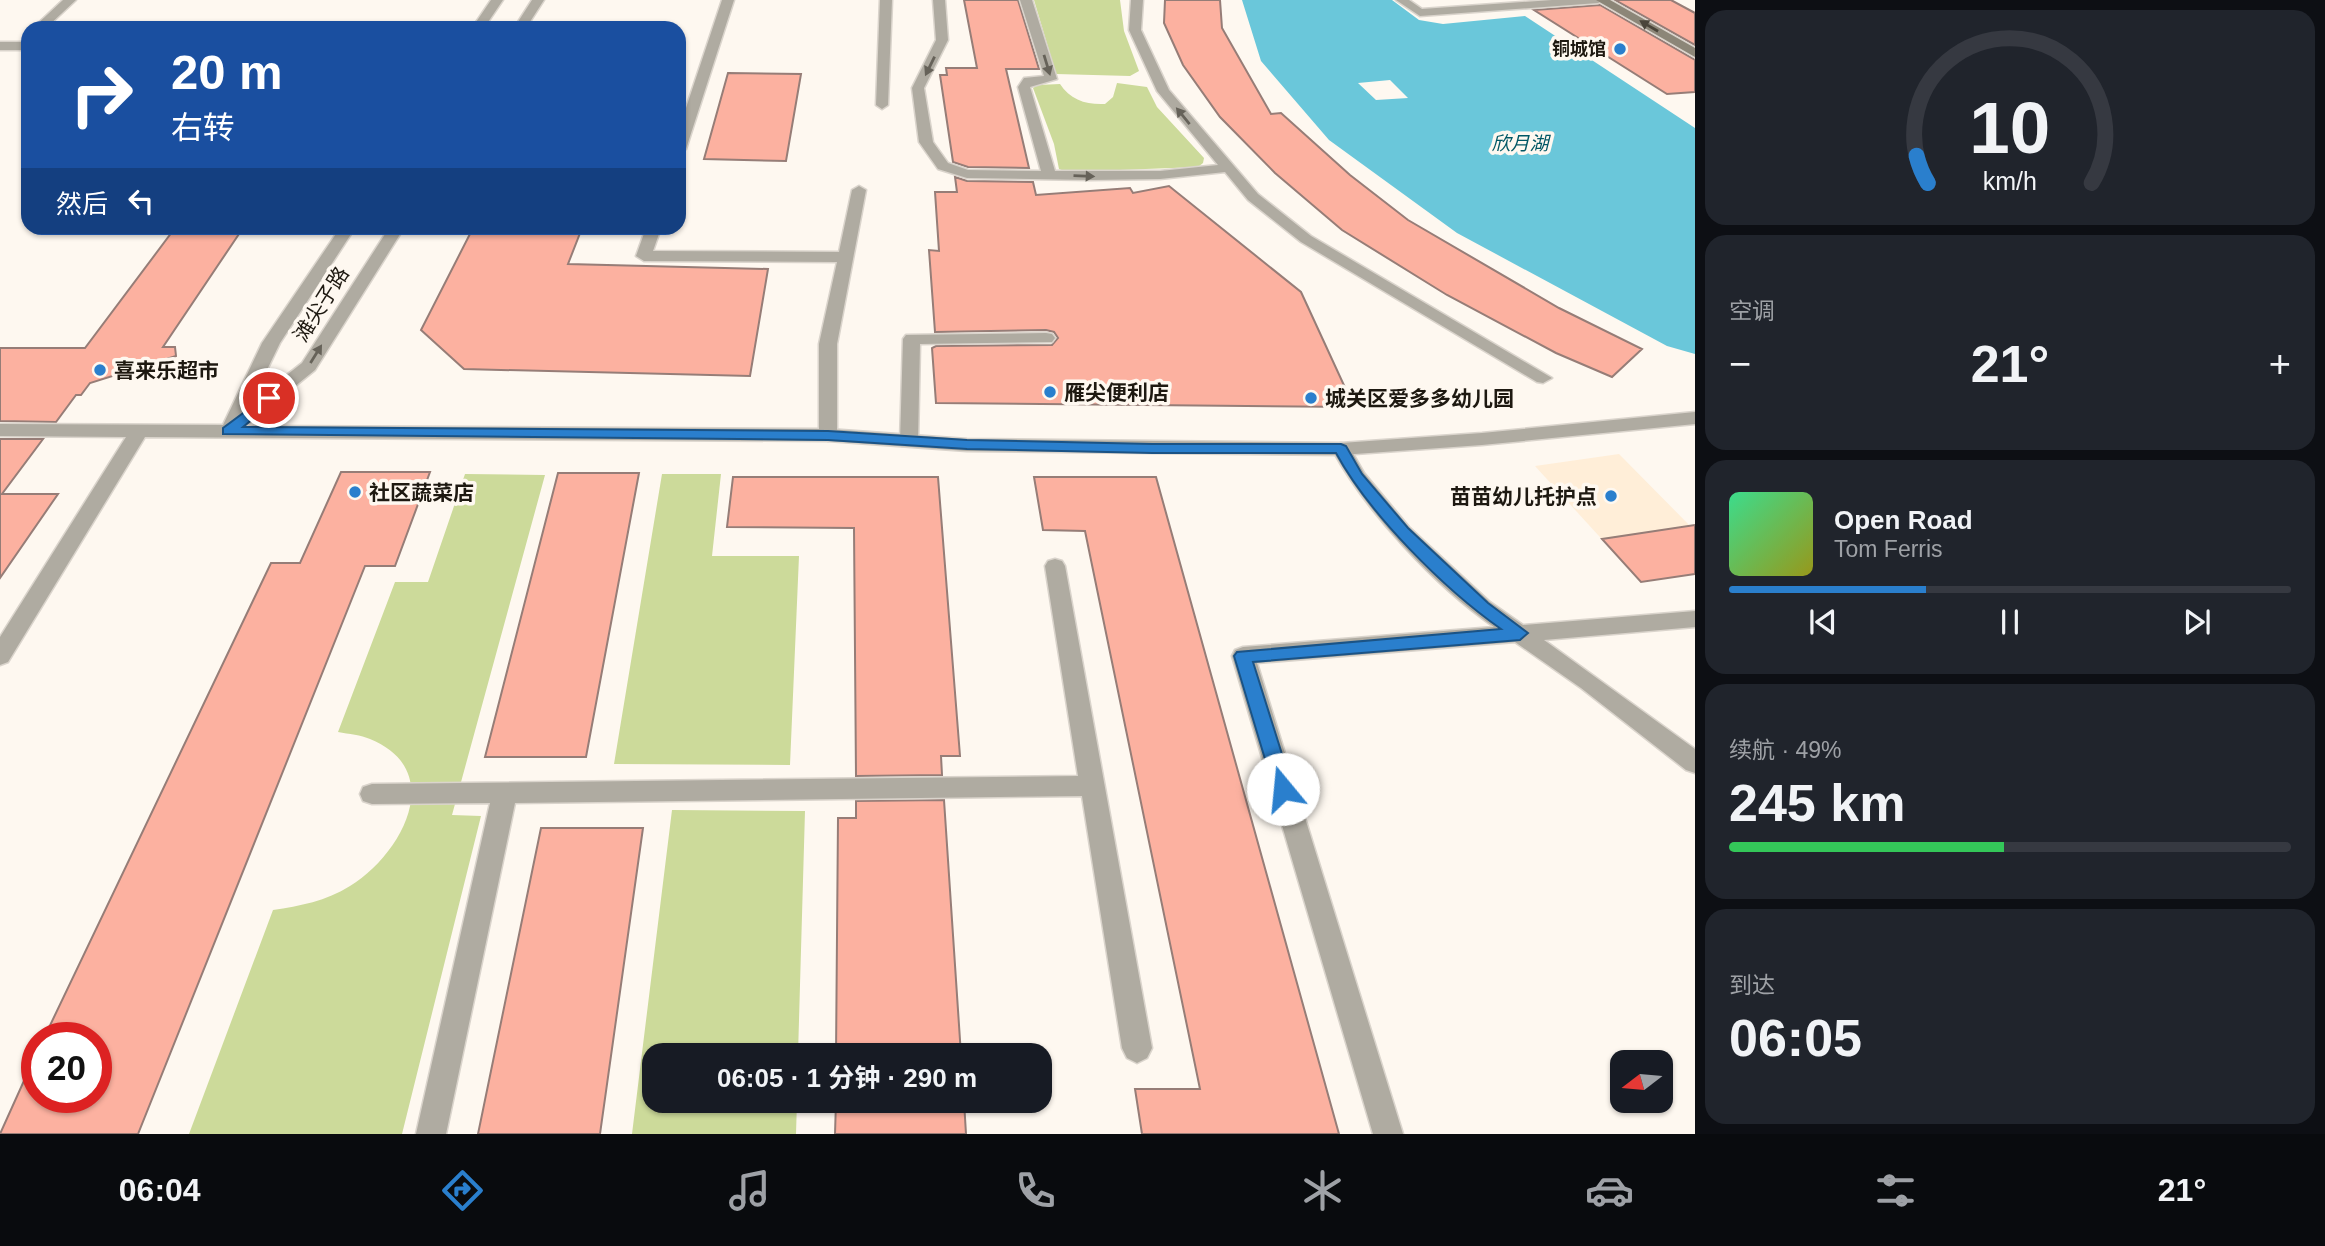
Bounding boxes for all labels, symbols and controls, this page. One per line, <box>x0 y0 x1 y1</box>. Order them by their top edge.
one-way arrow <box>1639 20 1658 32</box>
place label: 铜城馆 <box>1552 39 1606 59</box>
marker: 铜城馆 <box>1612 41 1628 57</box>
text: 20 m <box>171 45 283 99</box>
icon: right <box>56 49 147 140</box>
one-way arrow <box>1042 55 1052 76</box>
one-way arrow <box>925 56 936 76</box>
text: 10 <box>1970 88 2050 169</box>
one-way arrow <box>1176 108 1191 125</box>
text: 右转 <box>171 110 235 146</box>
water label: 欣月湖 <box>1491 133 1551 154</box>
text: km/h <box>1983 167 2037 195</box>
one-way arrow <box>1074 170 1096 182</box>
icon: left <box>122 182 160 220</box>
text: 然后 <box>56 189 108 219</box>
street label: 滩尖子路 <box>289 262 353 346</box>
text: 空调 <box>1729 298 1775 324</box>
text: 21° <box>1971 335 2049 393</box>
text: − <box>1729 343 1751 385</box>
text: + <box>2269 343 2291 385</box>
one-way arrow <box>310 345 323 364</box>
place label: 喜来乐超市 <box>114 359 219 382</box>
marker: 喜来乐超市 <box>92 362 108 378</box>
pin <box>239 368 299 428</box>
icon: arrive <box>250 379 288 417</box>
place label: 雁尖便利店 <box>1064 381 1169 404</box>
marker: 雁尖便利店 <box>1042 384 1058 400</box>
place label: 城关区爱多多幼儿园 <box>1325 387 1514 410</box>
marker: 城关区爱多多幼儿园 <box>1303 390 1319 406</box>
place label: 社区蔬菜店 <box>369 481 474 504</box>
marker: 社区蔬菜店 <box>347 484 363 500</box>
place label: 苗苗幼儿托护点 <box>1450 485 1597 508</box>
marker: 苗苗幼儿托护点 <box>1603 488 1619 504</box>
text: Open Road <box>1834 505 1973 535</box>
text: Tom Ferris <box>1834 536 1943 562</box>
icon: previous <box>1804 603 1842 641</box>
icon: pause <box>1991 603 2029 641</box>
icon: next <box>2178 603 2216 641</box>
text: 续航 · 49% <box>1729 737 1841 763</box>
position arrow <box>1246 752 1320 826</box>
text: 245 km <box>1729 774 1905 832</box>
text: 到达 <box>1729 972 1775 998</box>
text: 06:05 <box>1729 1009 1862 1067</box>
speed limit sign: 20 <box>21 1022 112 1113</box>
north arrow <box>1610 1050 1673 1113</box>
map controls <box>1610 1050 1673 1113</box>
text: 06:05 · 1 分钟 · 290 m <box>717 1063 977 1093</box>
icon: directions <box>438 1166 487 1215</box>
icon: music <box>725 1166 774 1215</box>
icon: phone <box>1011 1166 1060 1215</box>
icon: climate <box>1298 1166 1347 1215</box>
icon: car <box>1585 1166 1634 1215</box>
icon: filters <box>1871 1166 1920 1215</box>
text: 06:04 <box>119 1172 201 1208</box>
text: 21° <box>2158 1172 2206 1208</box>

